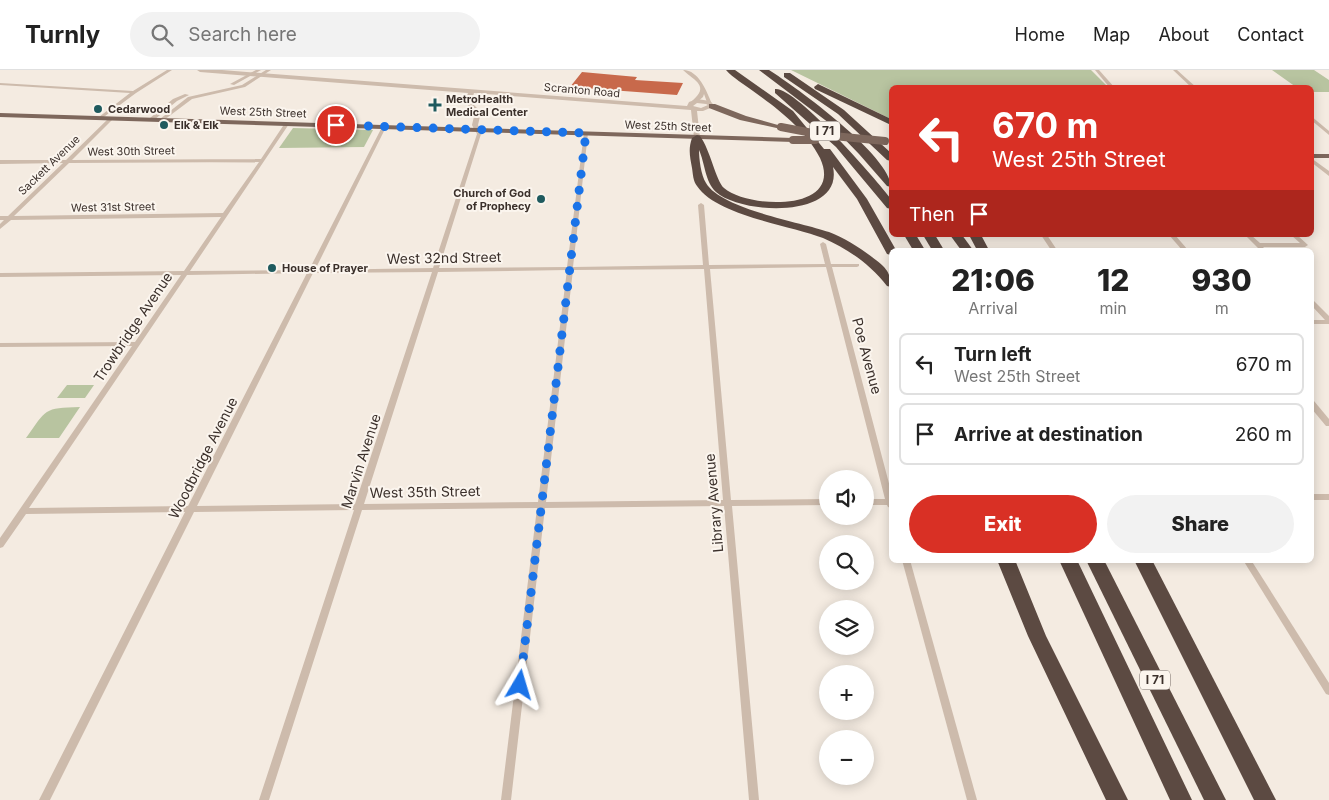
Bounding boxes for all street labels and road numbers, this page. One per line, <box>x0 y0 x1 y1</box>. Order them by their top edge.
street label: Scranton Road <box>543 80 621 100</box>
street label: West 25th Street <box>219 103 307 121</box>
street label: West 25th Street <box>624 117 712 135</box>
road number: I 71 <box>810 121 840 140</box>
street label: Sackett Avenue <box>15 132 83 198</box>
street label: West 30th Street <box>87 143 175 159</box>
street label: West 31st Street <box>71 199 156 215</box>
street label: West 32nd Street <box>387 248 502 267</box>
street label: Trowbridge Avenue <box>90 269 176 385</box>
street label: Poe Avenue <box>849 316 886 396</box>
street label: Woodbridge Avenue <box>164 394 241 521</box>
street label: Marvin Avenue <box>337 411 384 510</box>
street label: Library Avenue <box>701 453 726 553</box>
street label: West 35th Street <box>370 482 481 501</box>
road number: I 71 <box>1140 670 1170 690</box>

